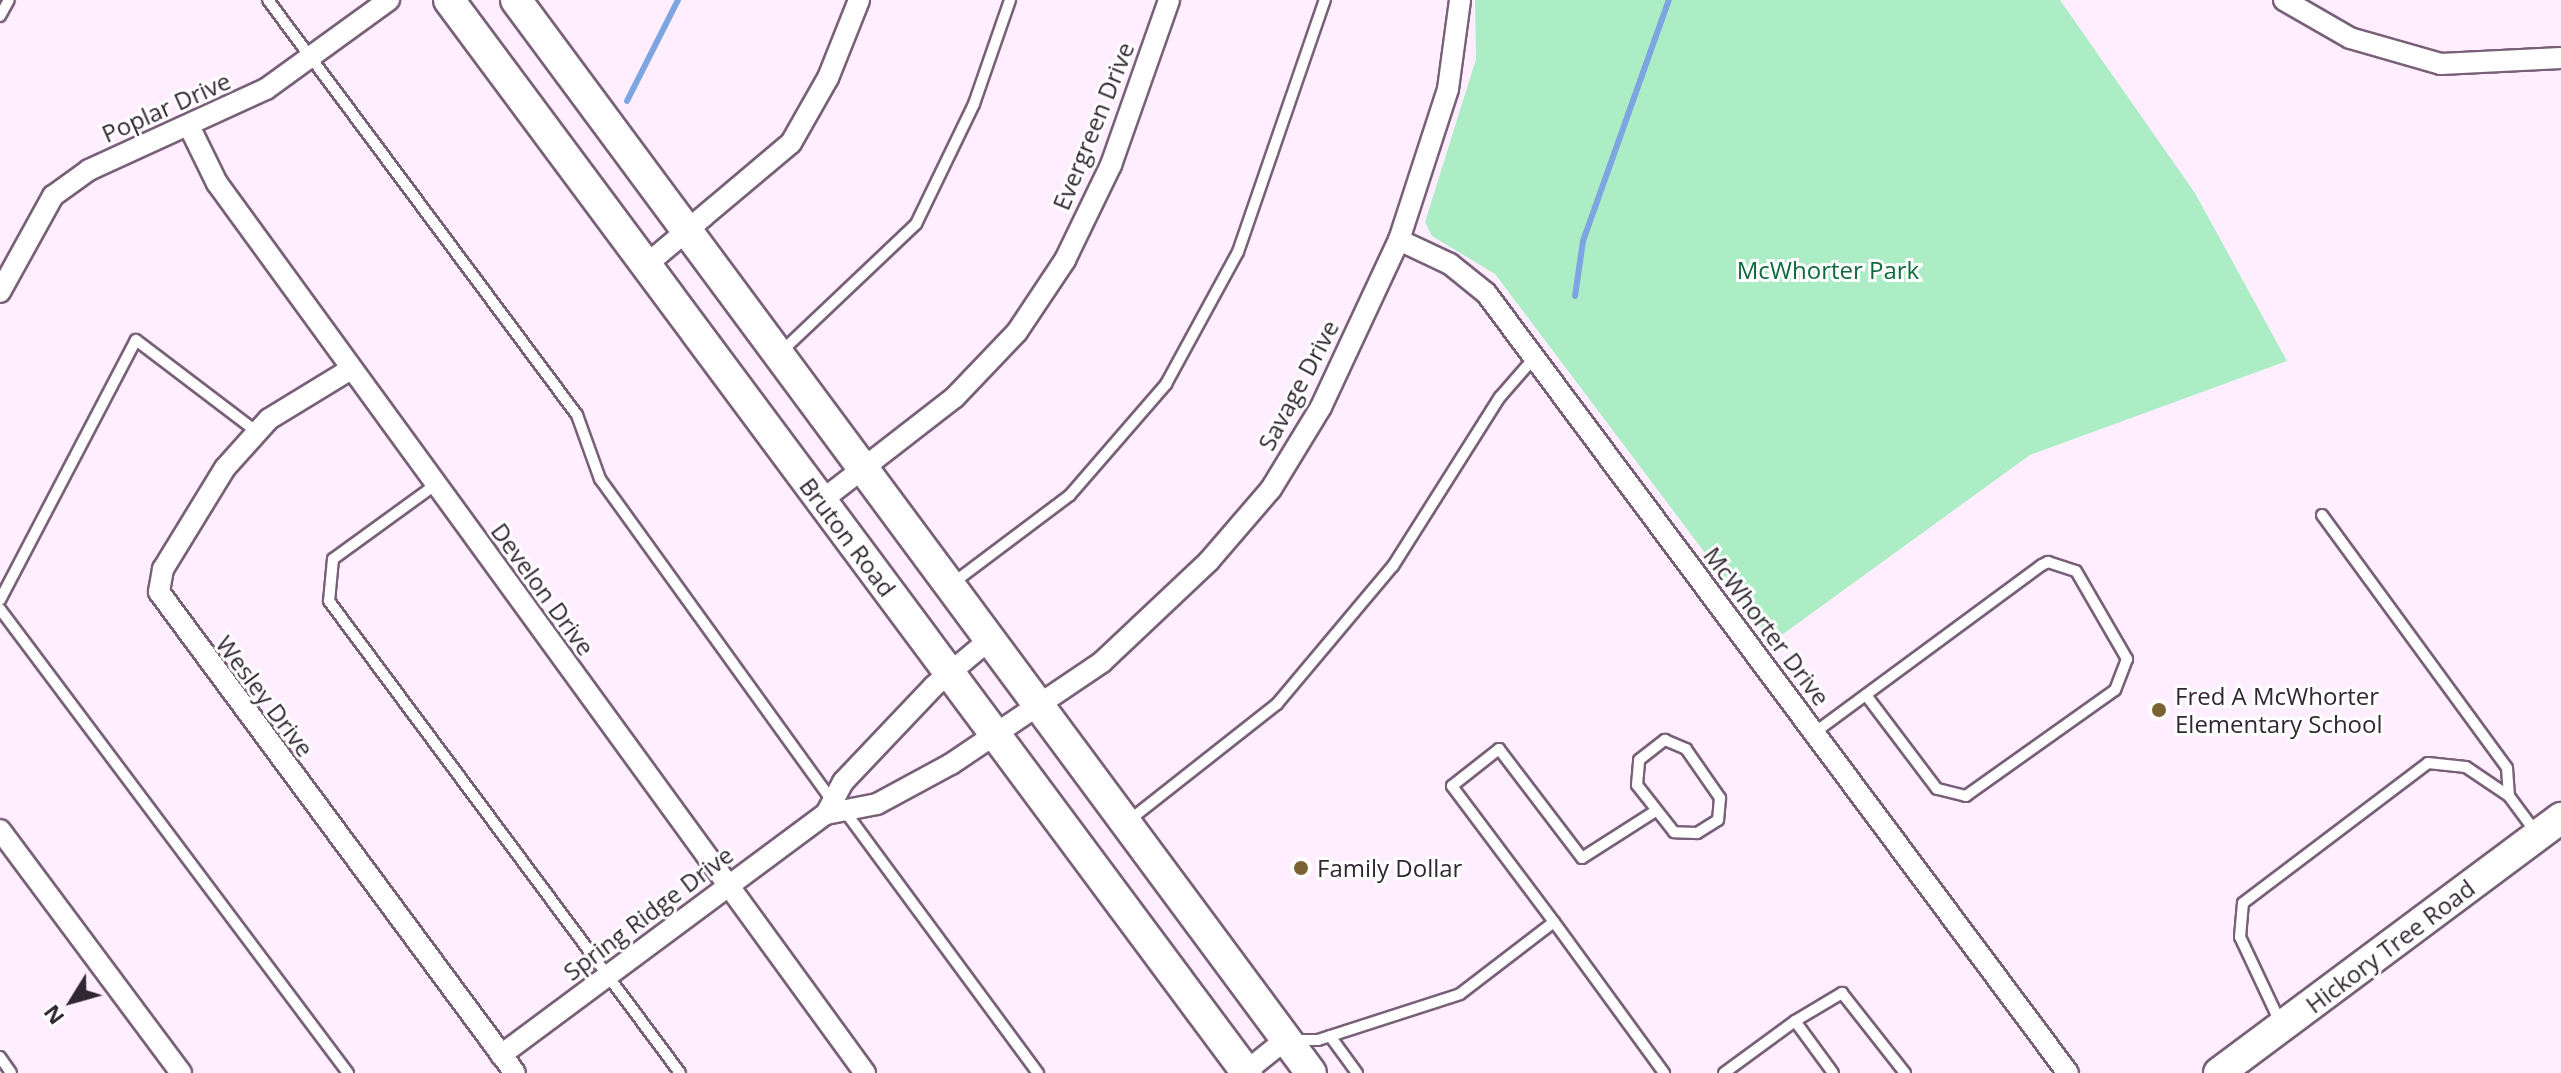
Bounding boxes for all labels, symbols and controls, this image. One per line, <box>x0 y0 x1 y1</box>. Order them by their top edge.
street label: Evergreen Drive <box>1046 38 1140 214</box>
street label: Poplar Drive <box>97 66 235 148</box>
park label: McWhorter Park <box>1737 256 1919 284</box>
street label: Savage Drive <box>1252 315 1344 455</box>
street label: Bruton Road <box>794 472 902 602</box>
street label: Develon Drive <box>485 517 601 661</box>
street label: McWhorter Drive <box>1698 541 1836 711</box>
street label: Wesley Drive <box>210 630 320 762</box>
place label: Fred A McWhorter Elementary School <box>2175 682 2383 738</box>
marker: Fred A McWhorter Elementary School <box>2150 701 2168 719</box>
street label: Spring Ridge Drive <box>558 840 738 986</box>
place label: Family Dollar <box>1317 854 1462 882</box>
marker: Family Dollar <box>1292 859 1310 877</box>
street label: Hickory Tree Road <box>2300 873 2480 1019</box>
north arrow <box>32 961 112 1041</box>
text: N <box>35 999 70 1032</box>

